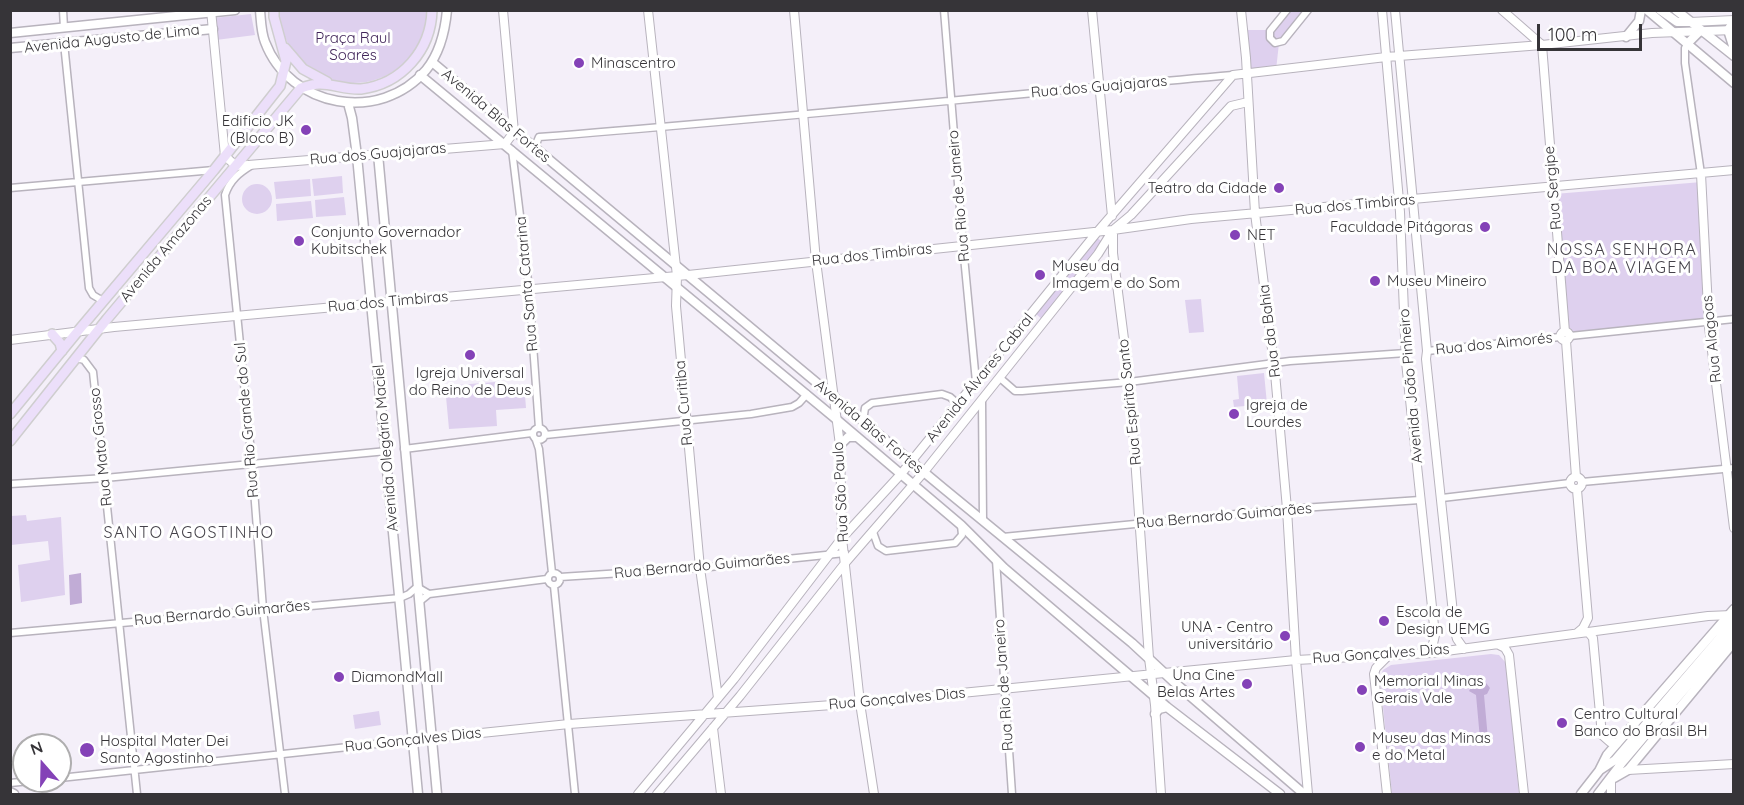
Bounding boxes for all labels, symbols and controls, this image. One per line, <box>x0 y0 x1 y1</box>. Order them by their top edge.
scale bar <box>1540 12 1645 50</box>
street label: Avenida Augusto de Lima <box>23 21 201 57</box>
text: 100 m <box>1548 23 1597 46</box>
park label: Praça Raul Soares <box>315 29 391 64</box>
place label: Minascentro <box>591 54 676 72</box>
marker: Minascentro <box>572 56 586 70</box>
street label: Avenida Bias Fortes <box>438 65 554 167</box>
street label: Rua dos Guajajaras <box>1030 72 1168 102</box>
place label: Edificio JK (Bloco B) <box>222 112 294 147</box>
marker: Edificio JK (Bloco B) <box>299 123 313 137</box>
street label: Rua Rio de Janeiro <box>944 129 974 263</box>
street label: Rua dos Guajajaras <box>309 139 447 169</box>
street label: Rua Sergipe <box>1540 145 1566 231</box>
place label: Teatro da Cidade <box>1147 179 1267 197</box>
marker: Teatro da Cidade <box>1272 181 1286 195</box>
street label: Rua dos Timbiras <box>1294 191 1416 219</box>
street label: Avenida Amazonas <box>116 192 216 306</box>
street label: Rua Santa Catarina <box>512 216 542 352</box>
place label: Faculdade Pitágoras <box>1330 218 1473 236</box>
marker: Faculdade Pitágoras <box>1478 220 1492 234</box>
place label: Conjunto Governador Kubitschek <box>311 223 461 258</box>
place label: NET <box>1247 226 1275 244</box>
marker: NET <box>1228 228 1242 242</box>
marker: Conjunto Governador Kubitschek <box>292 234 306 248</box>
street label: Rua dos Timbiras <box>811 240 933 270</box>
district label: NOSSA SENHORA DA BOA VIAGEM <box>1547 240 1697 278</box>
place label: Museu da Imagem e do Som <box>1052 257 1180 292</box>
marker: Museu da Imagem e do Som <box>1033 268 1047 282</box>
place label: Museu Mineiro <box>1387 272 1487 290</box>
marker: Museu Mineiro <box>1368 274 1382 288</box>
street label: Rua da Bahia <box>1255 283 1285 379</box>
street label: Rua dos Timbiras <box>327 288 449 316</box>
street label: Rua Alagoas <box>1698 294 1726 384</box>
street label: Avenida João Pinheiro <box>1395 308 1427 464</box>
street label: Avenida Álvares Cabral <box>922 310 1038 446</box>
street label: Rua dos Aimorés <box>1435 329 1553 359</box>
street label: Rua Espírito Santo <box>1114 338 1146 466</box>
street label: Rua Rio Grande do Sul <box>231 341 263 499</box>
marker: Igreja Universal do Reino de Deus <box>463 348 477 362</box>
street label: Rua Curitiba <box>671 360 697 446</box>
street label: Avenida Olegário Maciel <box>370 364 402 532</box>
place label: Igreja Universal do Reino de Deus <box>409 364 531 399</box>
street label: Avenida Bias Fortes <box>811 376 927 478</box>
street label: Rua Mato Grosso <box>86 387 116 507</box>
place label: Igreja de Lourdes <box>1246 396 1308 431</box>
marker: Igreja de Lourdes <box>1227 407 1241 421</box>
street label: Rua São Paulo <box>829 441 853 543</box>
street label: Rua Bernardo Guimarães <box>1135 499 1313 533</box>
district label: SANTO AGOSTINHO <box>103 523 275 543</box>
street label: Rua Bernardo Guimarães <box>613 549 791 583</box>
street label: Rua Bernardo Guimarães <box>133 596 311 630</box>
place label: Escola de Design UEMG <box>1396 603 1490 638</box>
marker: Escola de Design UEMG <box>1377 614 1391 628</box>
street label: Rua Rio de Janeiro <box>990 618 1018 752</box>
place label: UNA - Centro universitário <box>1181 618 1273 653</box>
marker: UNA - Centro universitário <box>1278 629 1292 643</box>
street label: Rua Gonçalves Dias <box>1312 640 1450 668</box>
place label: Una Cine Belas Artes <box>1157 666 1235 701</box>
place label: DiamondMall <box>351 668 443 686</box>
marker: DiamondMall <box>332 670 346 684</box>
place label: Memorial Minas Gerais Vale <box>1374 672 1484 707</box>
marker: Una Cine Belas Artes <box>1240 677 1254 691</box>
marker: Memorial Minas Gerais Vale <box>1355 683 1369 697</box>
street label: Rua Gonçalves Dias <box>828 684 966 714</box>
place label: Centro Cultural Banco do Brasil BH <box>1574 705 1707 740</box>
marker: Centro Cultural Banco do Brasil BH <box>1555 716 1569 730</box>
street label: Rua Gonçalves Dias <box>344 724 482 756</box>
place label: Museu das Minas e do Metal <box>1372 729 1491 764</box>
place label: Hospital Mater Dei Santo Agostinho <box>100 732 228 767</box>
north arrow <box>12 733 72 793</box>
text: N <box>28 737 45 759</box>
marker: Museu das Minas e do Metal <box>1353 740 1367 754</box>
marker: Hospital Mater Dei Santo Agostinho <box>78 741 96 759</box>

